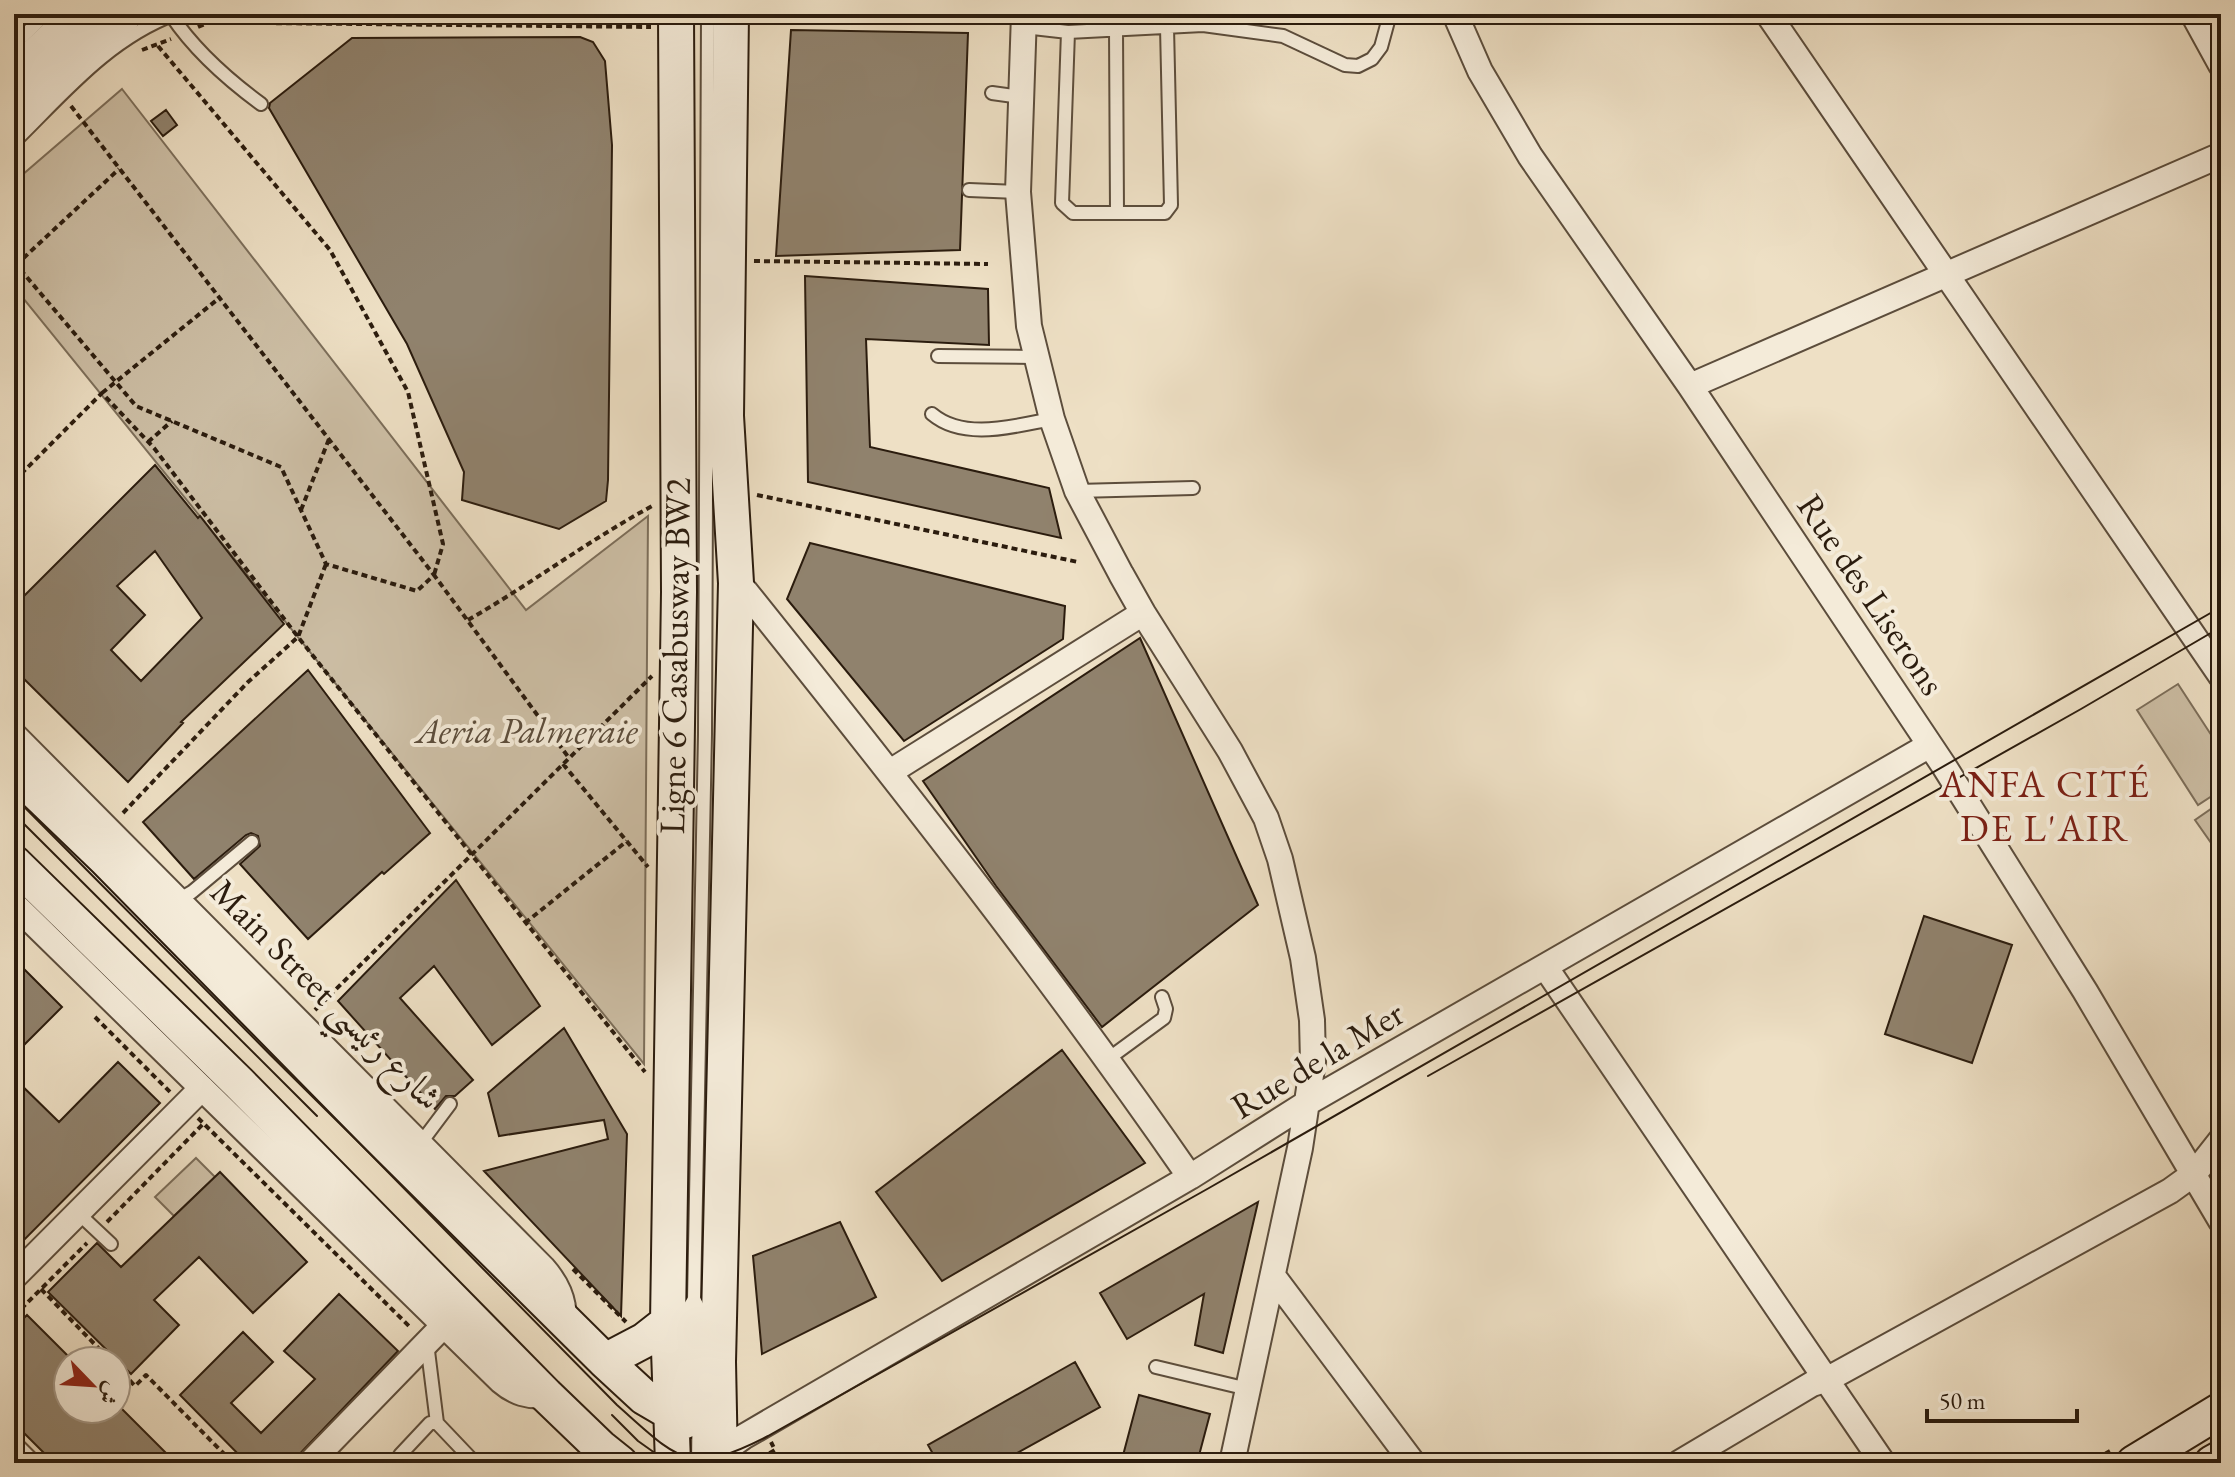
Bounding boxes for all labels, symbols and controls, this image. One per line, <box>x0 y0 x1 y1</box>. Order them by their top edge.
street label: Ligne 6 Casabusway BW2 <box>648 477 701 835</box>
street label: Rue des Liserons <box>1787 485 1956 704</box>
park label: Aeria Palmeraie <box>413 707 639 754</box>
district label: ANFA CITÉ DE L'AIR <box>1938 759 2151 852</box>
street label: Main Street شارع رئيسي <box>194 869 452 1127</box>
street label: Rue de la Mer <box>1222 989 1412 1129</box>
north arrow <box>52 1345 132 1425</box>
scale bar <box>1927 1373 2077 1423</box>
text: ش <box>92 1377 127 1409</box>
text: 50 m <box>1939 1385 1986 1416</box>

